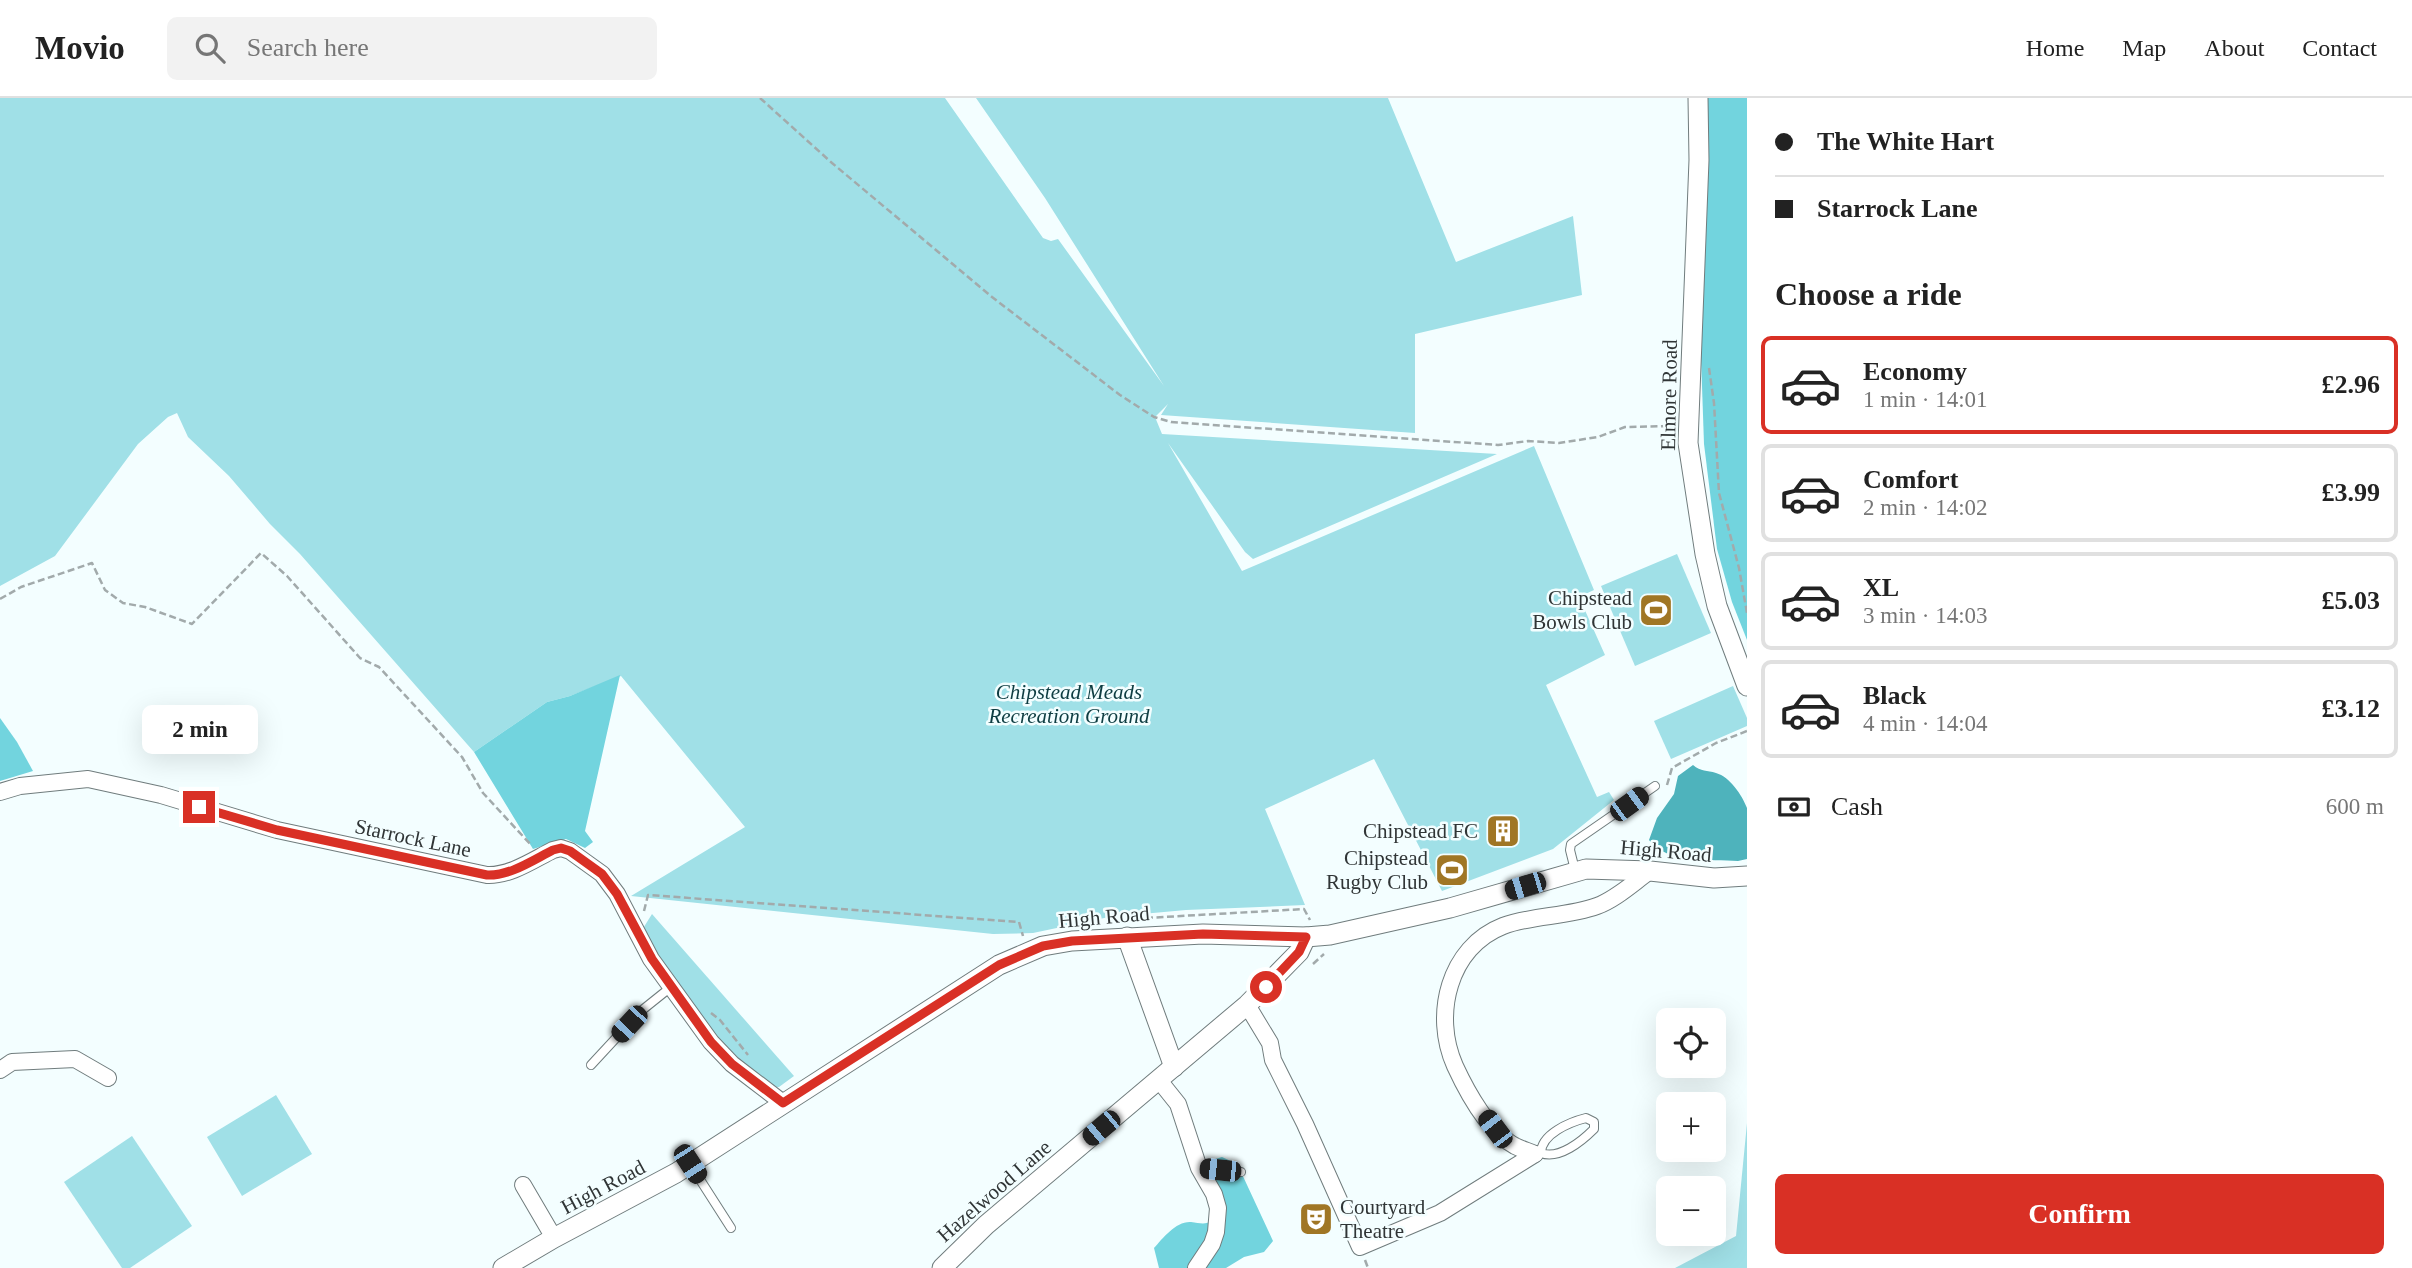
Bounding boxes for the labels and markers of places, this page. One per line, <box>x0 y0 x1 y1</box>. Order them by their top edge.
place label: Chipstead Bowls Club <box>1532 586 1632 634</box>
sports icon: Chipstead Bowls Club <box>1637 591 1675 629</box>
building icon: Chipstead FC <box>1484 812 1522 850</box>
place label: Chipstead FC <box>1363 819 1478 843</box>
place label: Chipstead Rugby Club <box>1326 846 1428 894</box>
sports icon: Chipstead Rugby Club <box>1433 851 1471 889</box>
place label: Courtyard Theatre <box>1340 1195 1426 1243</box>
theatre icon: Courtyard Theatre <box>1297 1200 1335 1238</box>

